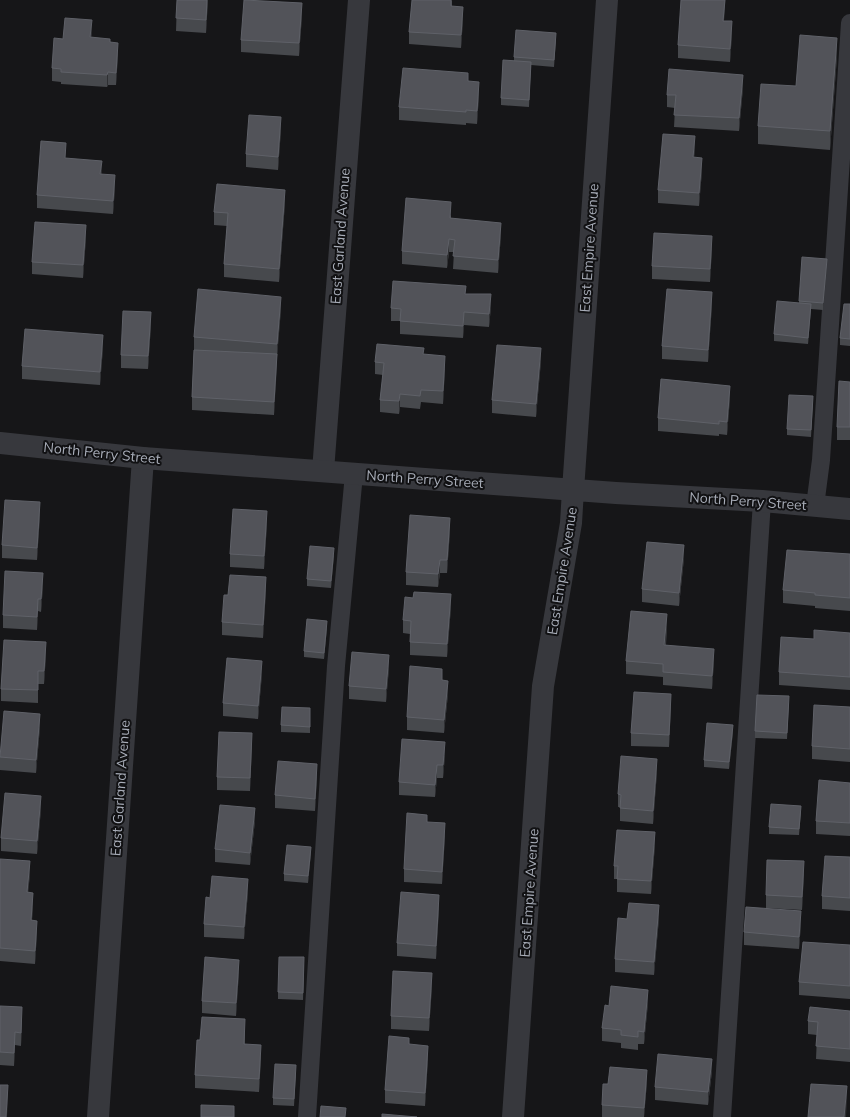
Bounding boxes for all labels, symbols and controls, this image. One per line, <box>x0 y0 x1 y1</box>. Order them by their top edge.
street label: East Garland Avenue <box>326 167 354 305</box>
street label: East Empire Avenue <box>576 183 602 313</box>
street label: North Perry Street <box>43 438 161 468</box>
street label: North Perry Street <box>366 466 484 492</box>
street label: North Perry Street <box>689 488 807 514</box>
street label: East Empire Avenue <box>543 506 581 636</box>
street label: East Garland Avenue <box>106 719 134 857</box>
street label: East Empire Avenue <box>516 828 542 958</box>

